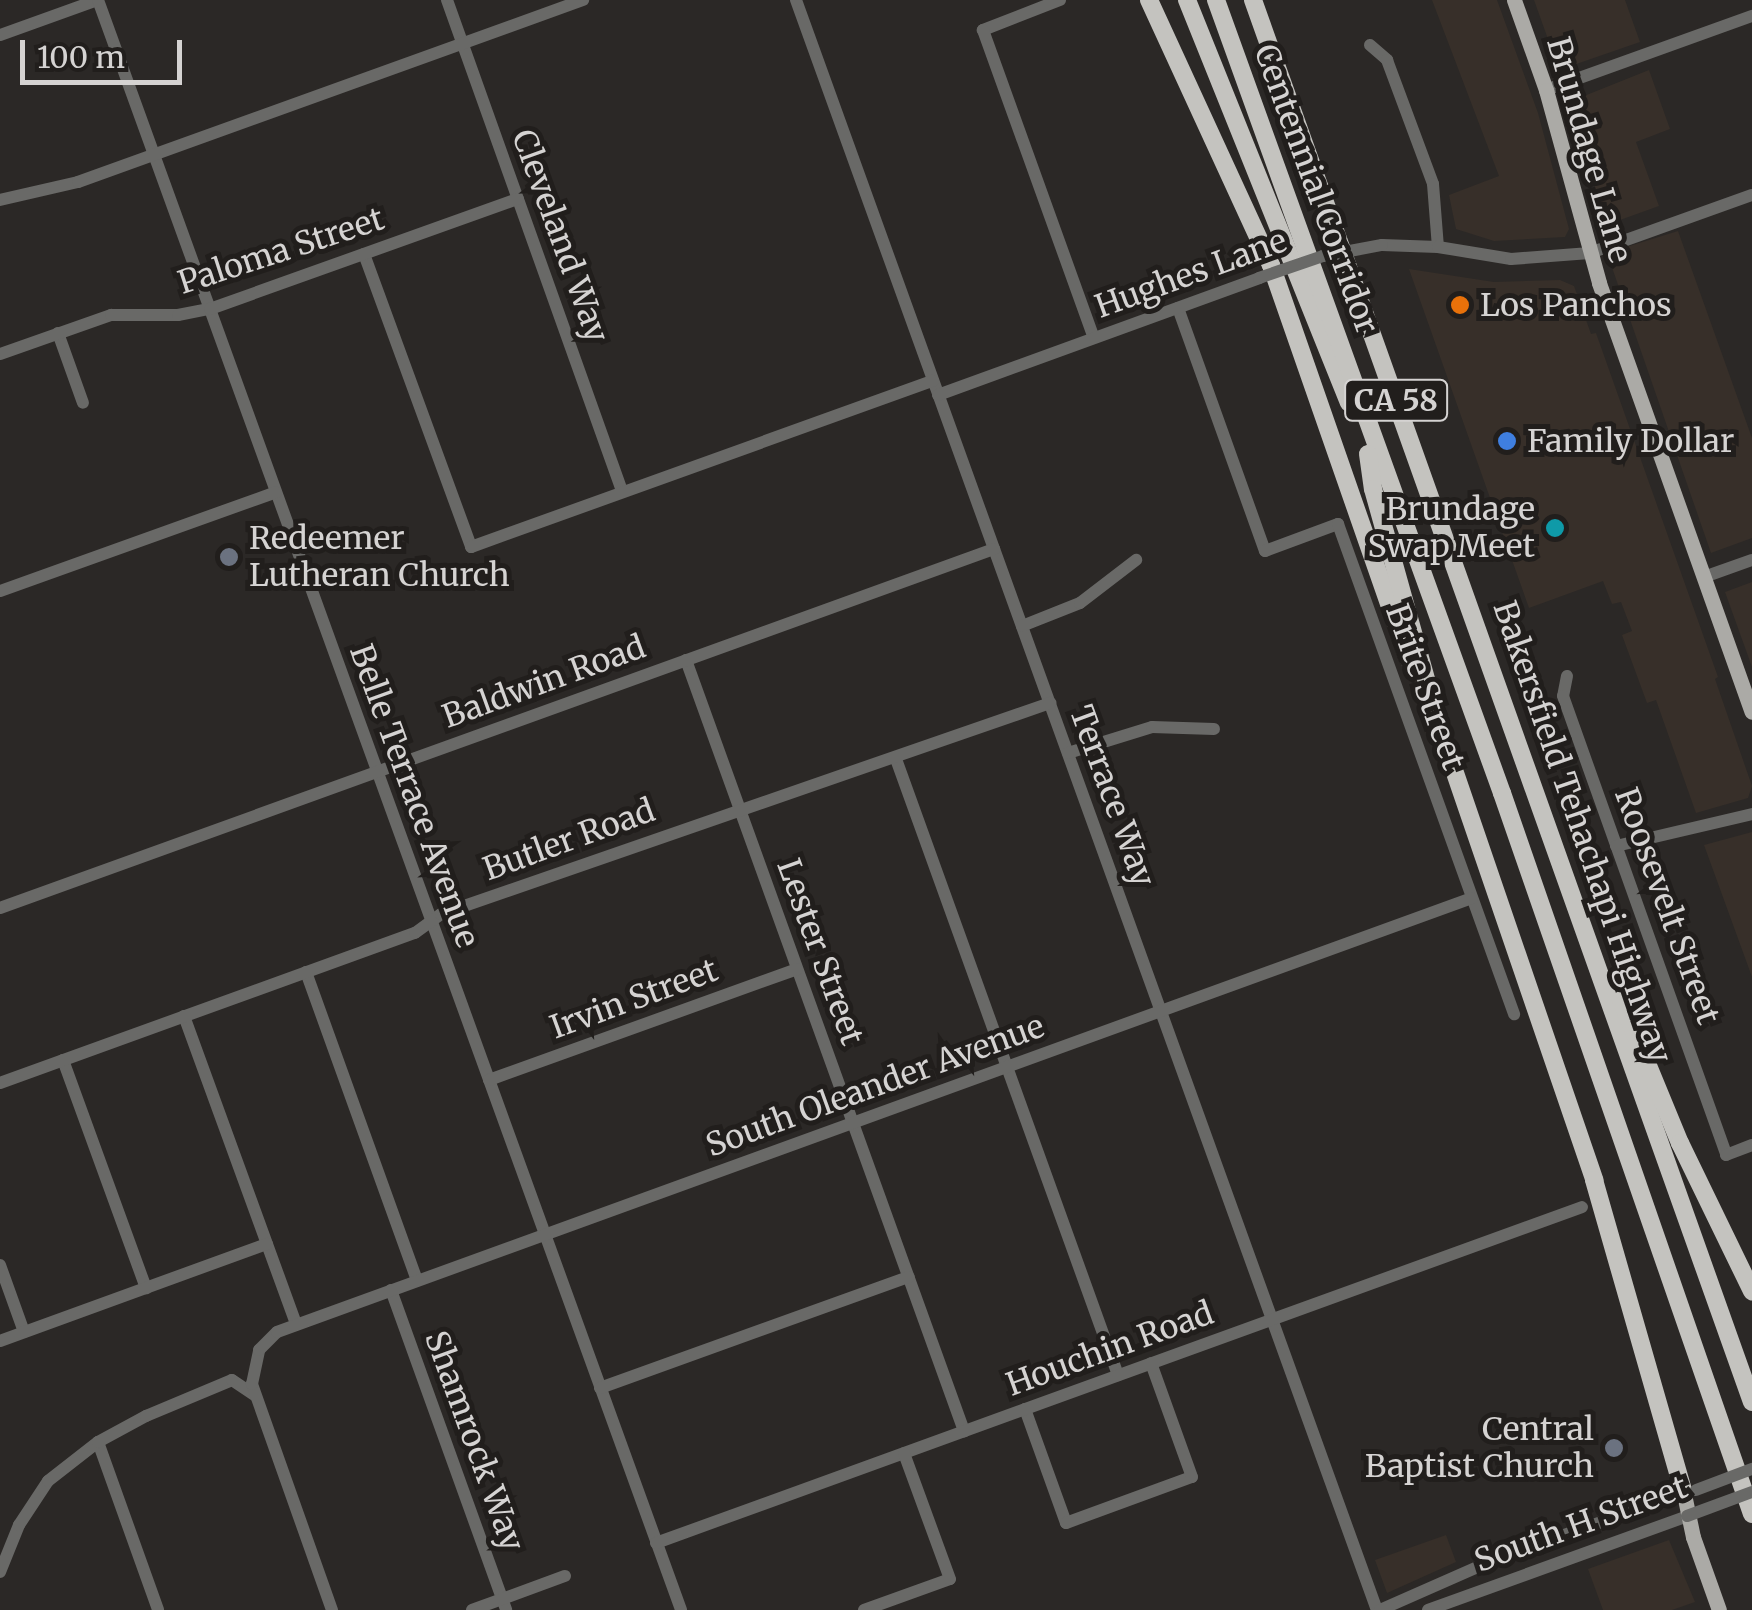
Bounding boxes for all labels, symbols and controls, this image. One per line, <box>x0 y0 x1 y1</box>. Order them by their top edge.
scale bar <box>25 20 188 82</box>
street label: Brundage Lane <box>1538 33 1640 267</box>
text: 100 m <box>37 38 125 76</box>
street label: Centennial Corridor <box>1246 39 1386 339</box>
street label: Cleveland Way <box>504 125 616 347</box>
street label: Paloma Street <box>173 200 389 302</box>
street label: Hughes Lane <box>1090 222 1292 326</box>
place label: Los Panchos <box>1480 286 1672 324</box>
marker: Los Panchos <box>1449 294 1471 316</box>
road number: CA 58 <box>1344 375 1448 425</box>
place label: Family Dollar <box>1527 422 1734 460</box>
marker: Family Dollar <box>1496 430 1518 452</box>
place label: Brundage Swap Meet <box>1368 491 1535 566</box>
marker: Brundage Swap Meet <box>1544 517 1566 539</box>
place label: Redeemer Lutheran Church <box>249 520 510 595</box>
marker: Redeemer Lutheran Church <box>218 546 240 568</box>
street label: Bakersfield Tehachapi Highway <box>1485 596 1679 1068</box>
street label: Brite Street <box>1377 599 1473 775</box>
street label: Baldwin Road <box>437 628 651 736</box>
street label: Belle Terrace Avenue <box>341 639 487 953</box>
street label: Terrace Way <box>1062 700 1162 892</box>
street label: Roosevelt Street <box>1606 783 1728 1029</box>
street label: Butler Road <box>478 791 660 889</box>
street label: Lester Street <box>769 854 871 1050</box>
street label: Irvin Street <box>545 951 723 1047</box>
street label: South Oleander Avenue <box>701 1007 1049 1165</box>
street label: Houchin Road <box>1001 1294 1219 1404</box>
street label: Shamrock Way <box>416 1326 532 1556</box>
place label: Central Baptist Church <box>1365 1411 1594 1486</box>
marker: Central Baptist Church <box>1603 1437 1625 1459</box>
street label: South H Street <box>1469 1468 1693 1580</box>

